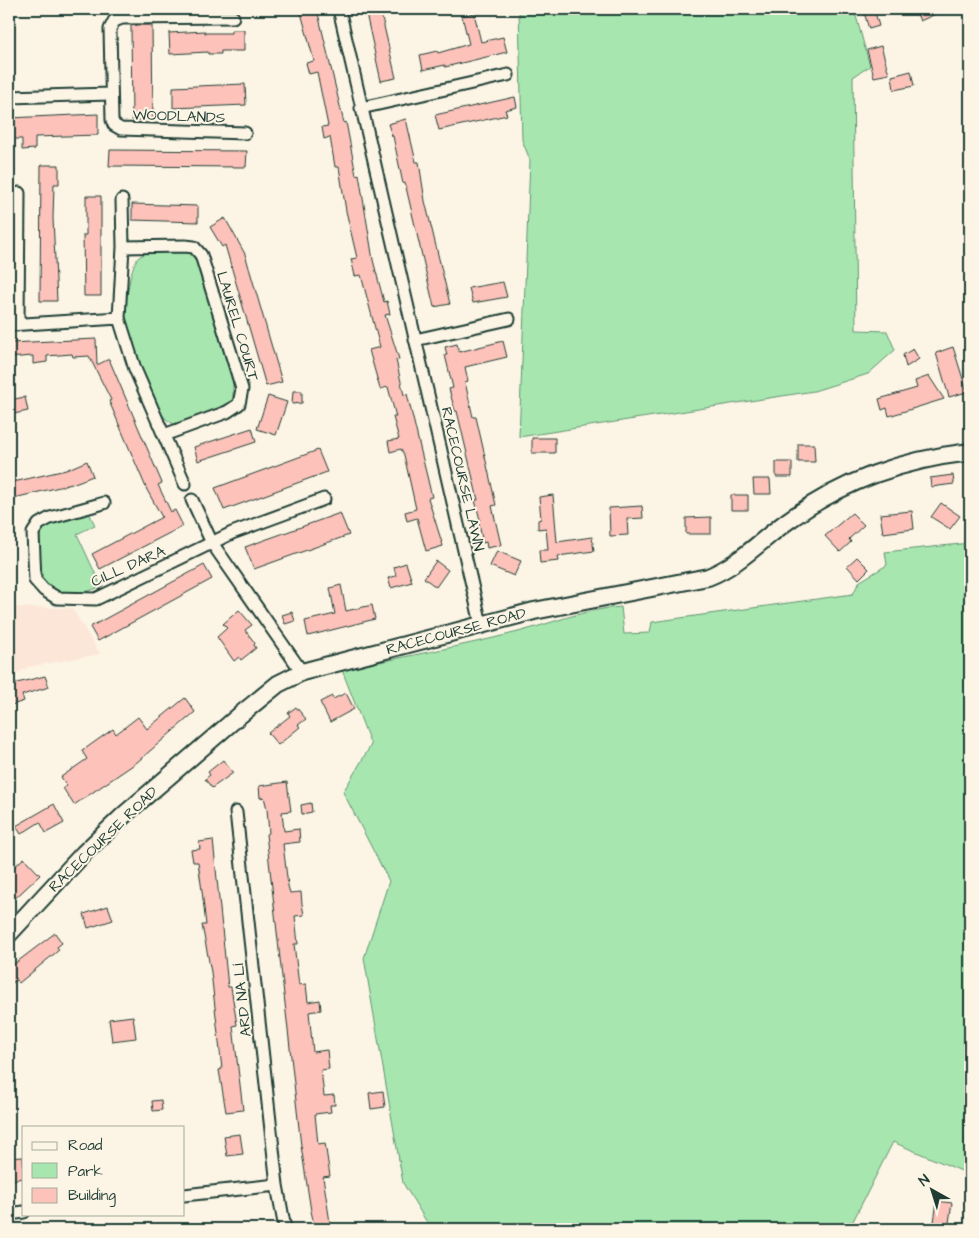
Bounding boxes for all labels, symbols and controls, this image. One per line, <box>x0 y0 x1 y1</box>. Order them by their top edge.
street label: WOODLANDS <box>132 104 226 129</box>
street label: LAUREL COURT <box>211 269 264 384</box>
street label: RACECOURSE LAWN <box>436 405 489 553</box>
street label: CILL DARA <box>88 541 169 592</box>
street label: RACECOURSE ROAD <box>384 603 529 660</box>
street label: RACECOURSE ROAD <box>44 782 163 897</box>
street label: ARD NA LÍ <box>228 962 257 1038</box>
legend <box>22 1126 185 1216</box>
text: Road <box>68 1135 103 1156</box>
text: Park <box>68 1161 103 1182</box>
north arrow <box>906 1166 956 1216</box>
text: N <box>915 1170 934 1191</box>
text: Building <box>68 1185 116 1207</box>

